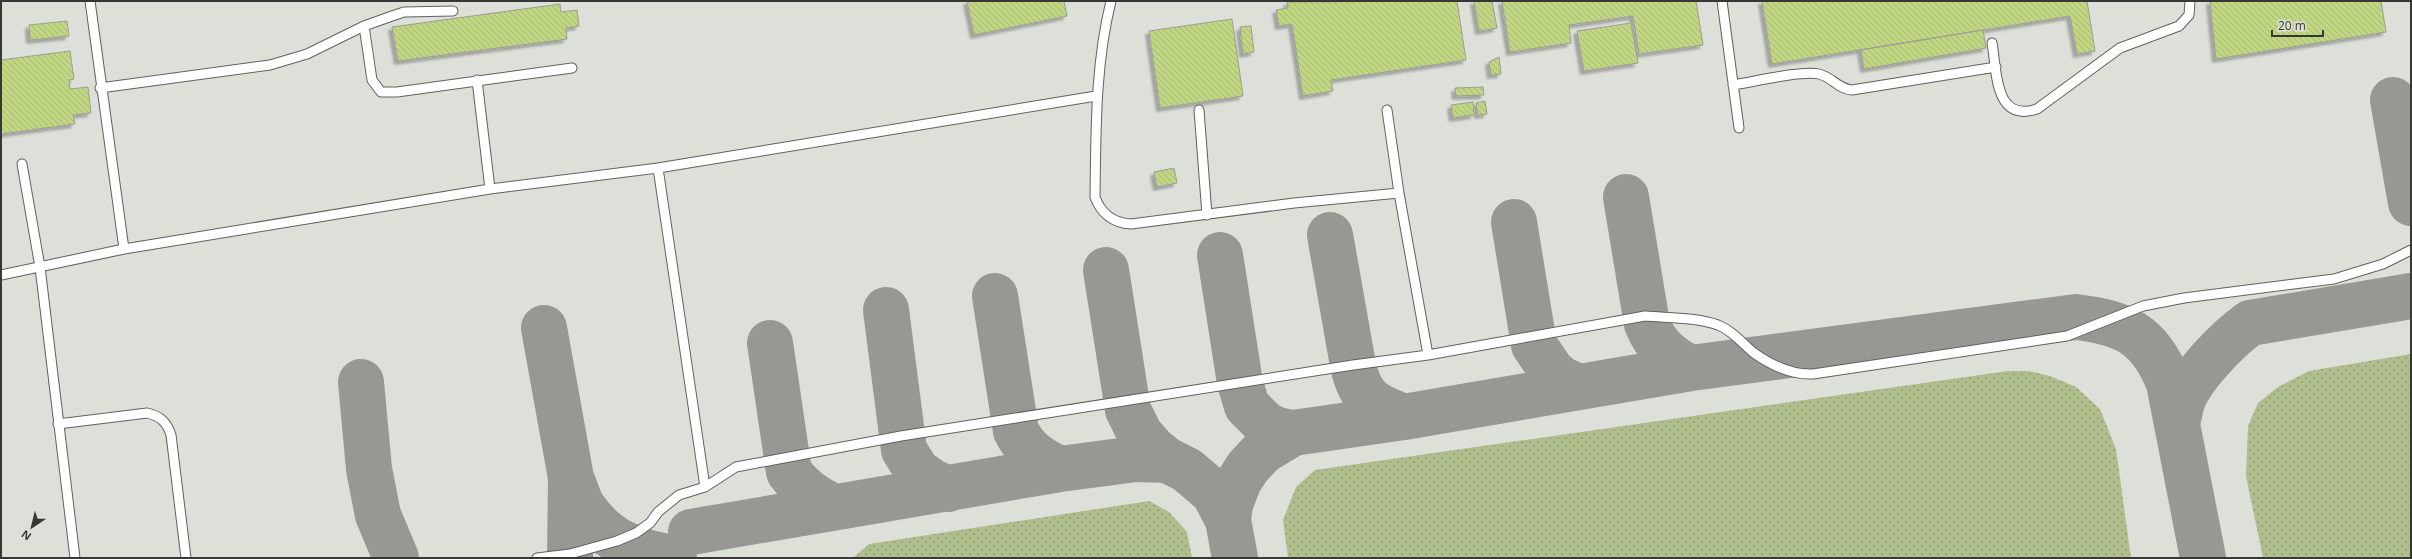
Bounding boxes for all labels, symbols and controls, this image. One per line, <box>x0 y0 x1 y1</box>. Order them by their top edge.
scale bar <box>2272 12 2323 38</box>
text: 20 m <box>2278 17 2306 34</box>
north arrow <box>12 507 52 547</box>
text: N <box>18 527 34 544</box>

